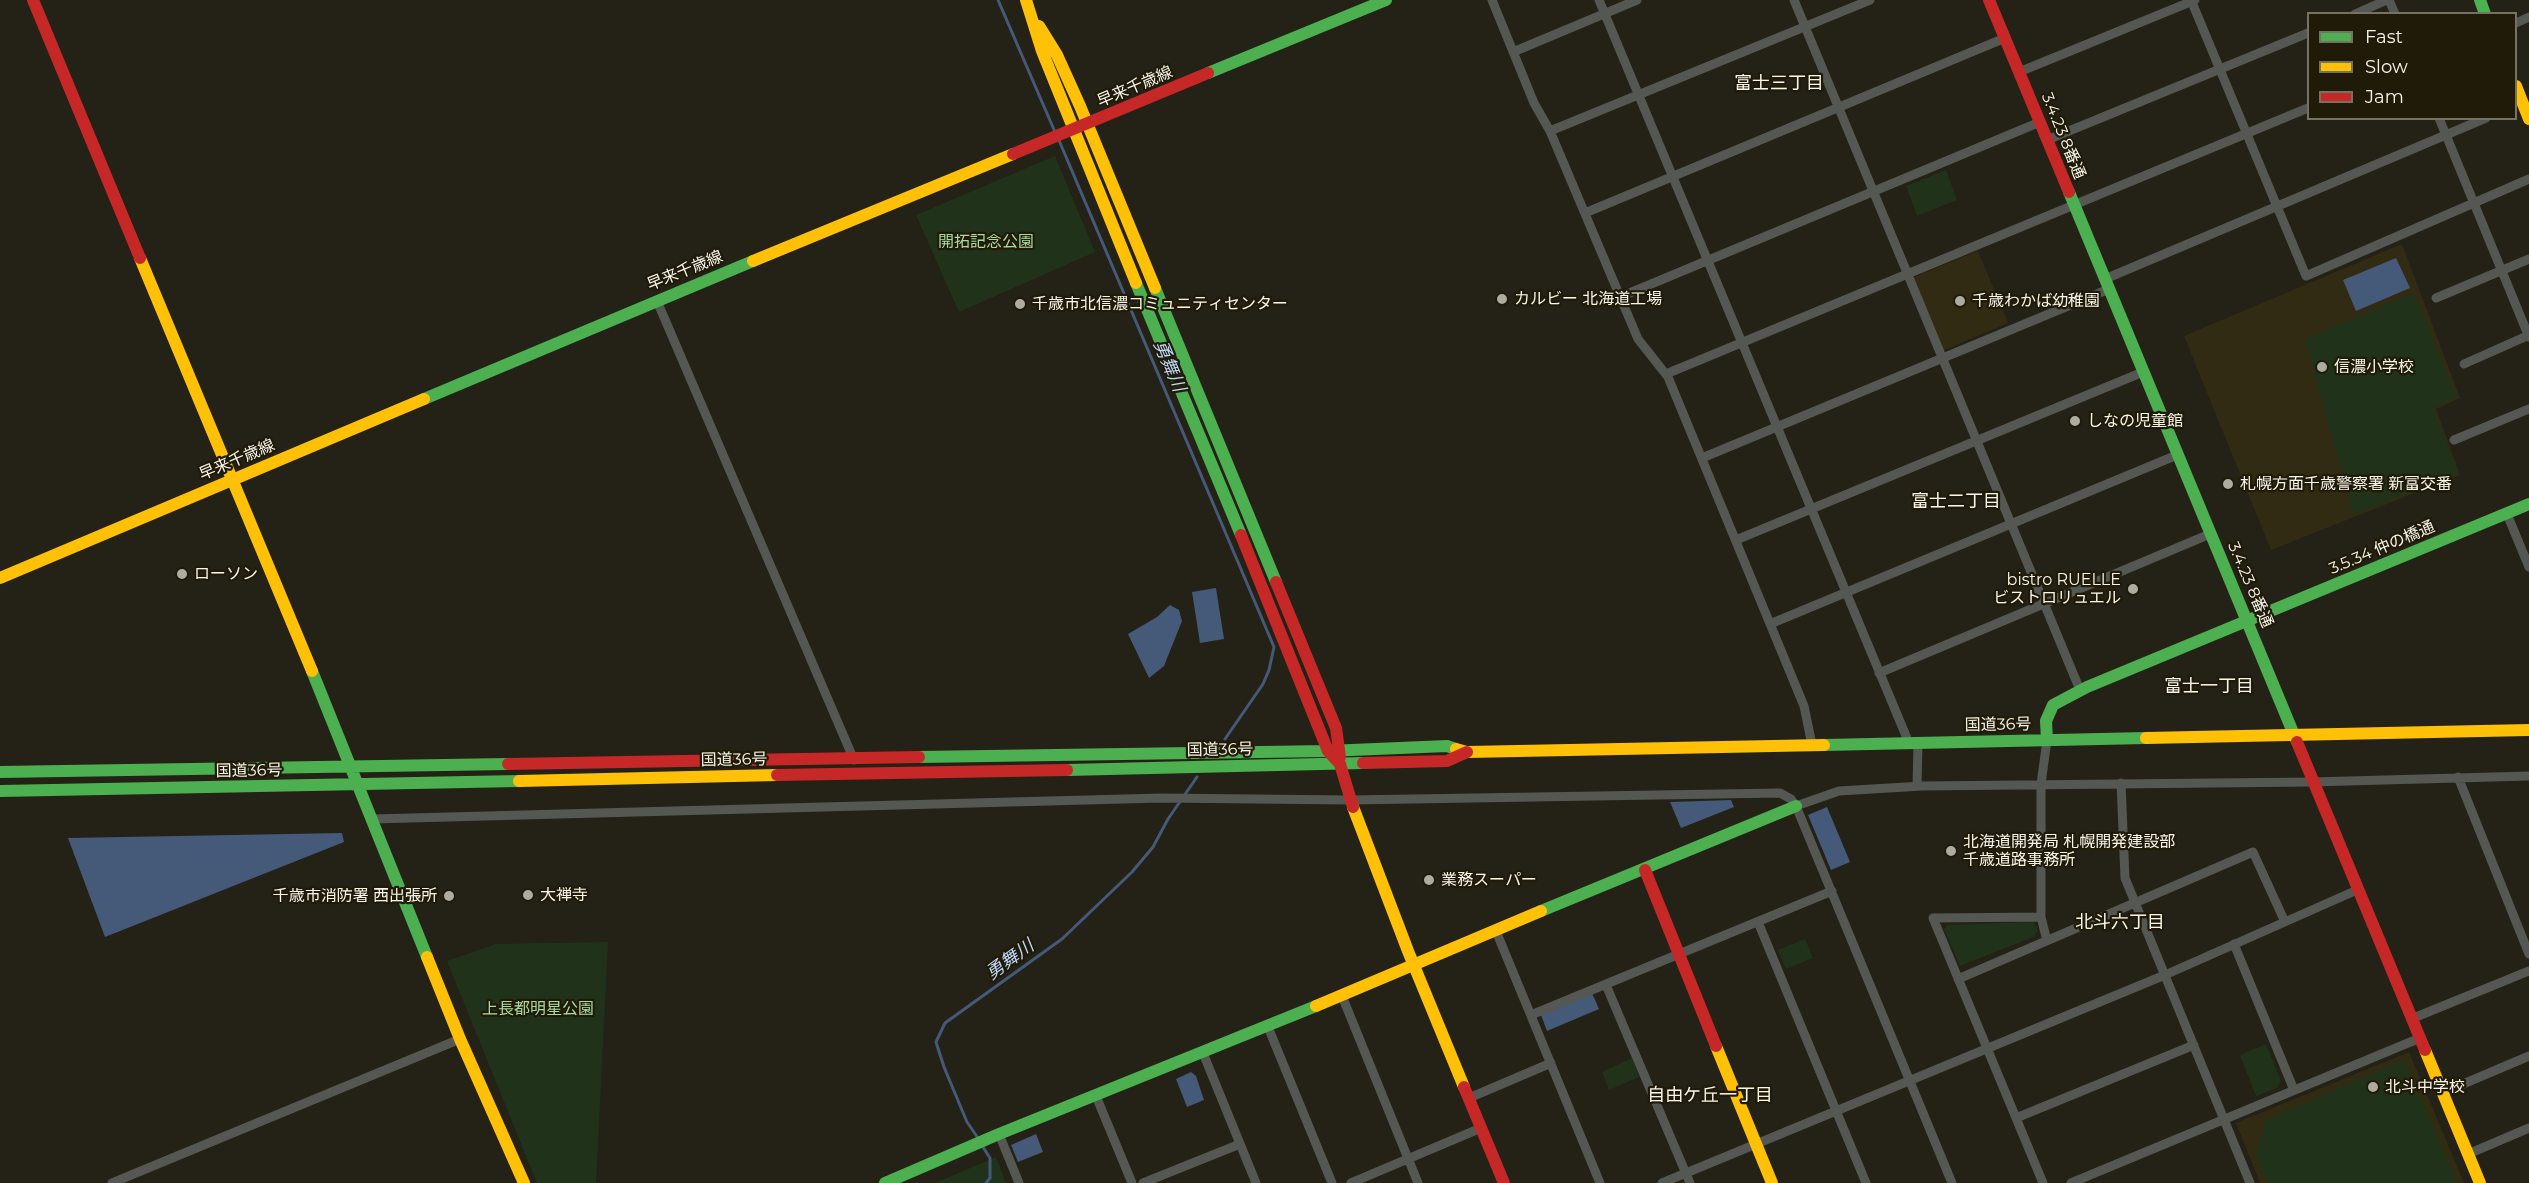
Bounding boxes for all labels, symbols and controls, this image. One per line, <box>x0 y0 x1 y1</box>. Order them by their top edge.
legend <box>2307 12 2517 120</box>
text: Fast <box>2365 26 2403 48</box>
text: Slow <box>2365 56 2408 78</box>
street label: 早来千歳線 <box>1094 63 1176 111</box>
district label: 富士三丁目 <box>1734 73 1824 95</box>
text: Jam <box>2365 86 2404 108</box>
street label: 3.4.23 8番通 <box>2037 90 2089 182</box>
park label: 開拓記念公園 <box>938 232 1034 252</box>
street label: 早来千歳線 <box>644 247 726 295</box>
place label: カルビー 北海道工場 <box>1514 289 1662 309</box>
place label: 千歳わかば幼稚園 <box>1972 291 2100 311</box>
marker: カルビー 北海道工場 <box>1495 292 1509 306</box>
place label: 千歳市北信濃コミュニティセンター <box>1032 294 1288 314</box>
marker: 千歳わかば幼稚園 <box>1953 294 1967 308</box>
marker: 千歳市北信濃コミュニティセンター <box>1013 297 1027 311</box>
water label: 勇舞川 <box>1149 337 1189 395</box>
place label: 信濃小学校 <box>2334 357 2414 377</box>
marker: 信濃小学校 <box>2315 360 2329 374</box>
place label: しなの児童館 <box>2087 411 2183 431</box>
marker: しなの児童館 <box>2068 414 2082 428</box>
street label: 早来千歳線 <box>196 436 278 484</box>
place label: 札幌方面千歳警察署 新富交番 <box>2240 474 2452 494</box>
marker: 札幌方面千歳警察署 新富交番 <box>2221 477 2235 491</box>
district label: 富士二丁目 <box>1911 491 2001 513</box>
street label: 3.5.34 仲の橋通 <box>2326 517 2438 579</box>
street label: 3.4.23 8番通 <box>2223 539 2277 631</box>
place label: ローソン <box>194 564 258 584</box>
marker: ローソン <box>175 567 189 581</box>
place label: bistro RUELLE ビストロリュエル <box>1993 570 2121 608</box>
marker: bistro RUELLE ビストロリュエル <box>2126 582 2140 596</box>
district label: 富士一丁目 <box>2164 676 2254 698</box>
street label: 国道36号 <box>1964 715 2032 735</box>
street label: 国道36号 <box>1186 740 1254 760</box>
street label: 国道36号 <box>700 750 768 770</box>
street label: 国道36号 <box>215 761 283 781</box>
place label: 北海道開発局 札幌開発建設部 千歳道路事務所 <box>1963 832 2175 870</box>
marker: 北海道開発局 札幌開発建設部 千歳道路事務所 <box>1944 844 1958 858</box>
place label: 業務スーパー <box>1441 870 1537 890</box>
marker: 業務スーパー <box>1422 873 1436 887</box>
place label: 大禅寺 <box>540 885 588 905</box>
place label: 千歳市消防署 西出張所 <box>273 886 437 906</box>
marker: 大禅寺 <box>521 888 535 902</box>
marker: 千歳市消防署 西出張所 <box>442 889 456 903</box>
district label: 北斗六丁目 <box>2075 912 2165 934</box>
water label: 勇舞川 <box>982 935 1038 985</box>
park label: 上長都明星公園 <box>482 999 594 1019</box>
place label: 北斗中学校 <box>2385 1077 2465 1097</box>
marker: 北斗中学校 <box>2366 1080 2380 1094</box>
district label: 自由ケ丘一丁目 <box>1647 1085 1773 1107</box>

